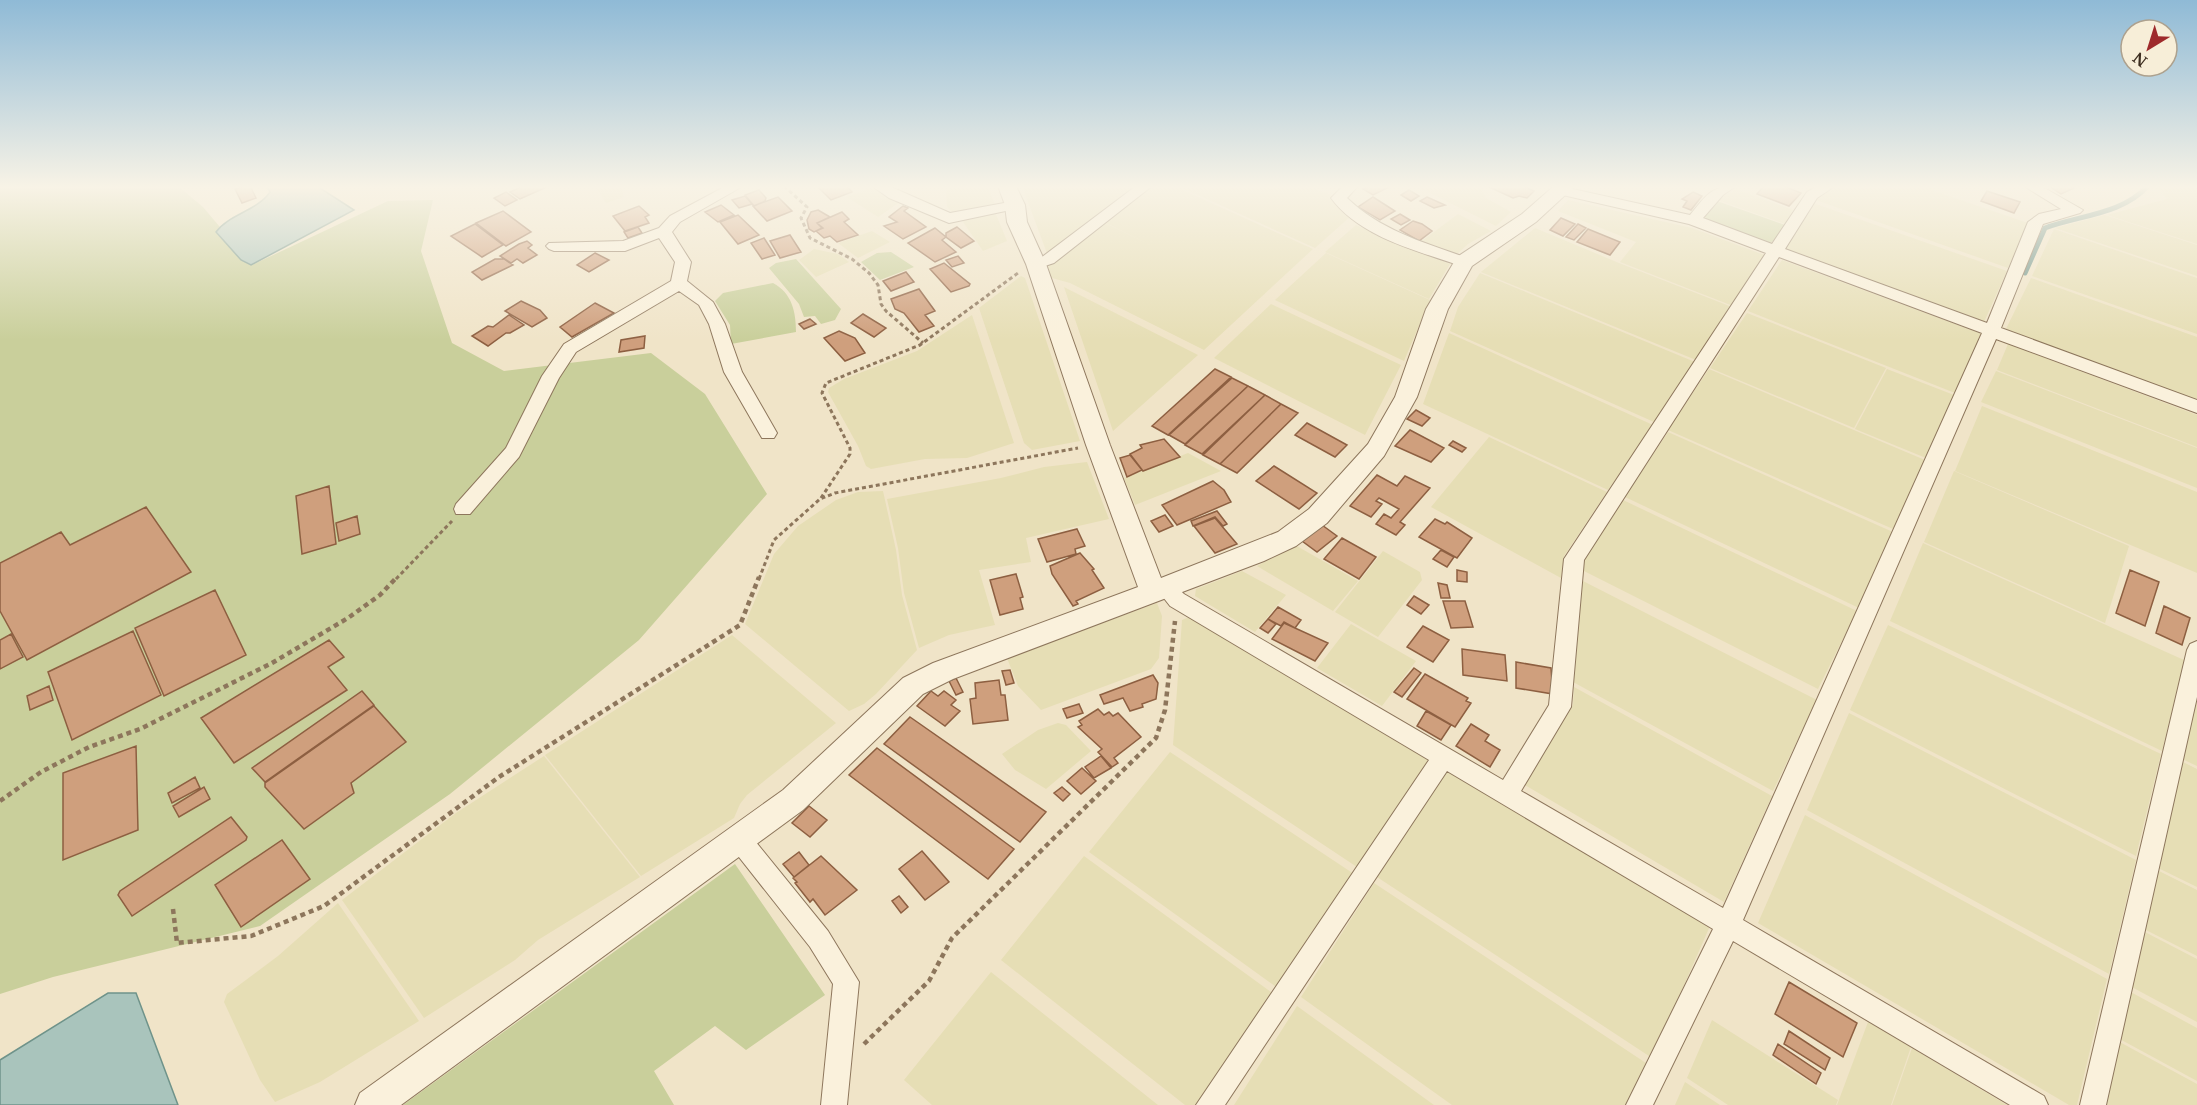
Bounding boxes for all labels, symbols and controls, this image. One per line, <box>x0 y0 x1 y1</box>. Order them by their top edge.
north arrow <box>2119 18 2179 78</box>
text: N <box>2128 47 2152 72</box>

